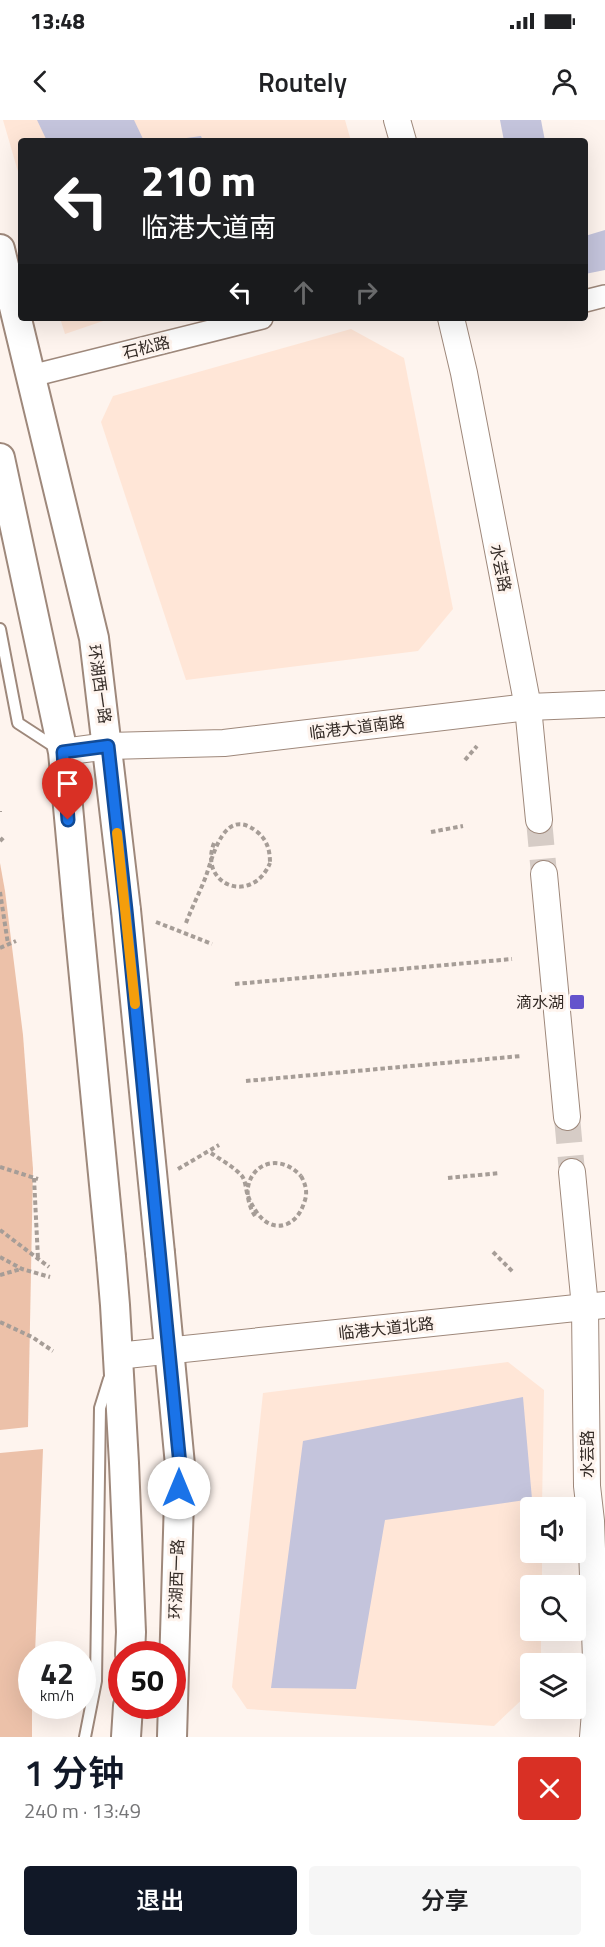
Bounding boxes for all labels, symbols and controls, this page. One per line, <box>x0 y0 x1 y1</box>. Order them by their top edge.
text: 13:48 <box>30 4 85 38</box>
text: Routely <box>258 61 347 102</box>
icon: back <box>24 65 57 98</box>
icon: person <box>548 65 581 98</box>
text: 210 m <box>141 148 256 212</box>
icon: left <box>42 162 120 240</box>
text: 临港大道南 <box>141 206 276 247</box>
icon: left <box>224 276 257 309</box>
icon: ahead <box>287 276 320 309</box>
icon: right <box>350 276 383 309</box>
street label: 石松路 <box>120 330 172 364</box>
street label: 水芸路 <box>485 542 517 594</box>
street label: 环湖西一路 <box>83 643 117 725</box>
street label: 临港大道南路 <box>308 709 406 745</box>
pin <box>42 758 93 820</box>
icon: arrive <box>51 767 84 800</box>
place label: 滴水湖 <box>516 990 564 1014</box>
marker: 滴水湖 <box>568 993 586 1011</box>
street label: 临港大道北路 <box>337 1311 435 1345</box>
street label: 水芸路 <box>575 1430 599 1478</box>
position arrow <box>147 1456 211 1520</box>
map controls <box>520 1497 586 1719</box>
button: sound <box>520 1497 586 1563</box>
street label: 环湖西一路 <box>163 1539 189 1619</box>
button: search <box>520 1575 586 1641</box>
speed limit sign: 50 <box>108 1641 186 1719</box>
text: 42 <box>40 1650 74 1696</box>
button: layers <box>520 1653 586 1719</box>
text: km/h <box>40 1684 74 1707</box>
text: 1 分钟 <box>24 1745 124 1800</box>
button: close <box>518 1757 581 1820</box>
text: 240 m · 13:49 <box>24 1795 141 1826</box>
button: 退出 <box>24 1866 297 1935</box>
button: 分享 <box>309 1866 581 1935</box>

